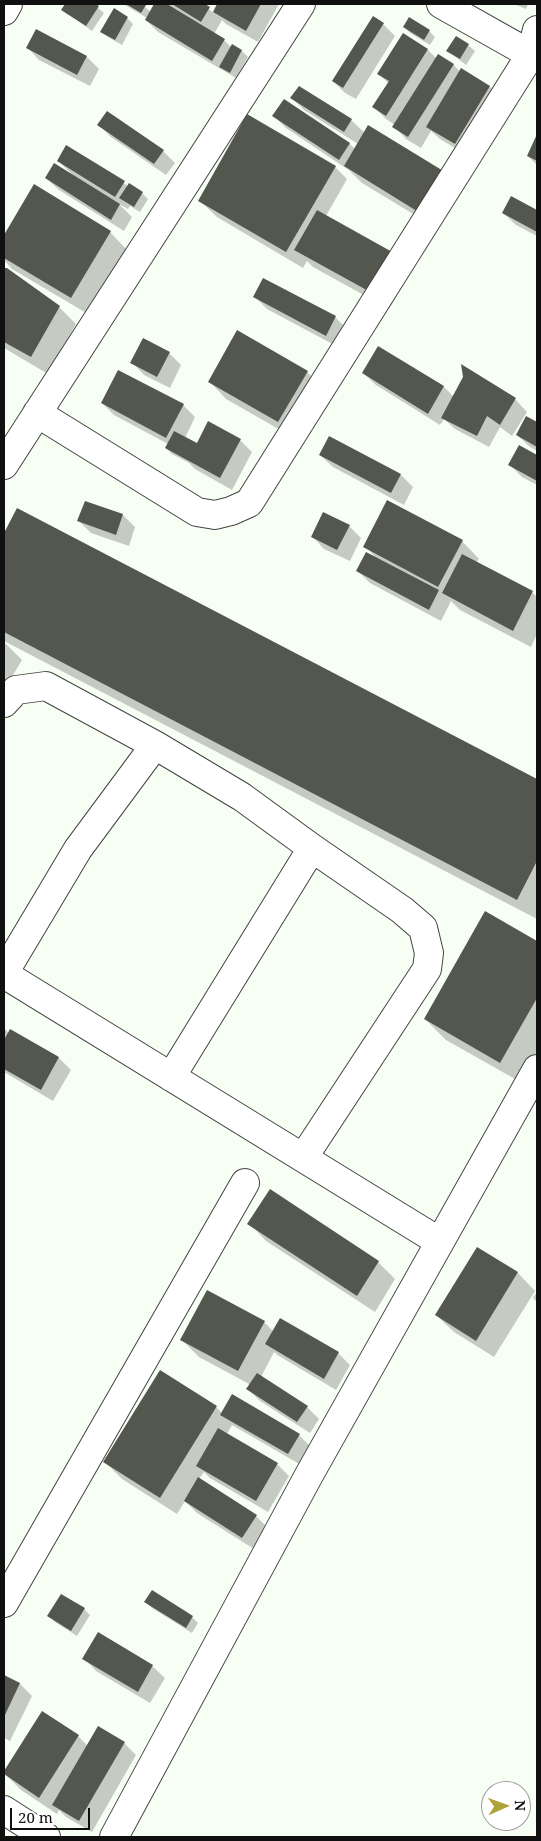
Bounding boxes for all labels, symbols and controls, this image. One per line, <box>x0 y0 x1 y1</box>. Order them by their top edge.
north arrow <box>481 1781 531 1831</box>
scale bar <box>12 1798 92 1830</box>
text: N <box>511 1800 530 1811</box>
text: 20 m <box>18 1807 53 1827</box>

